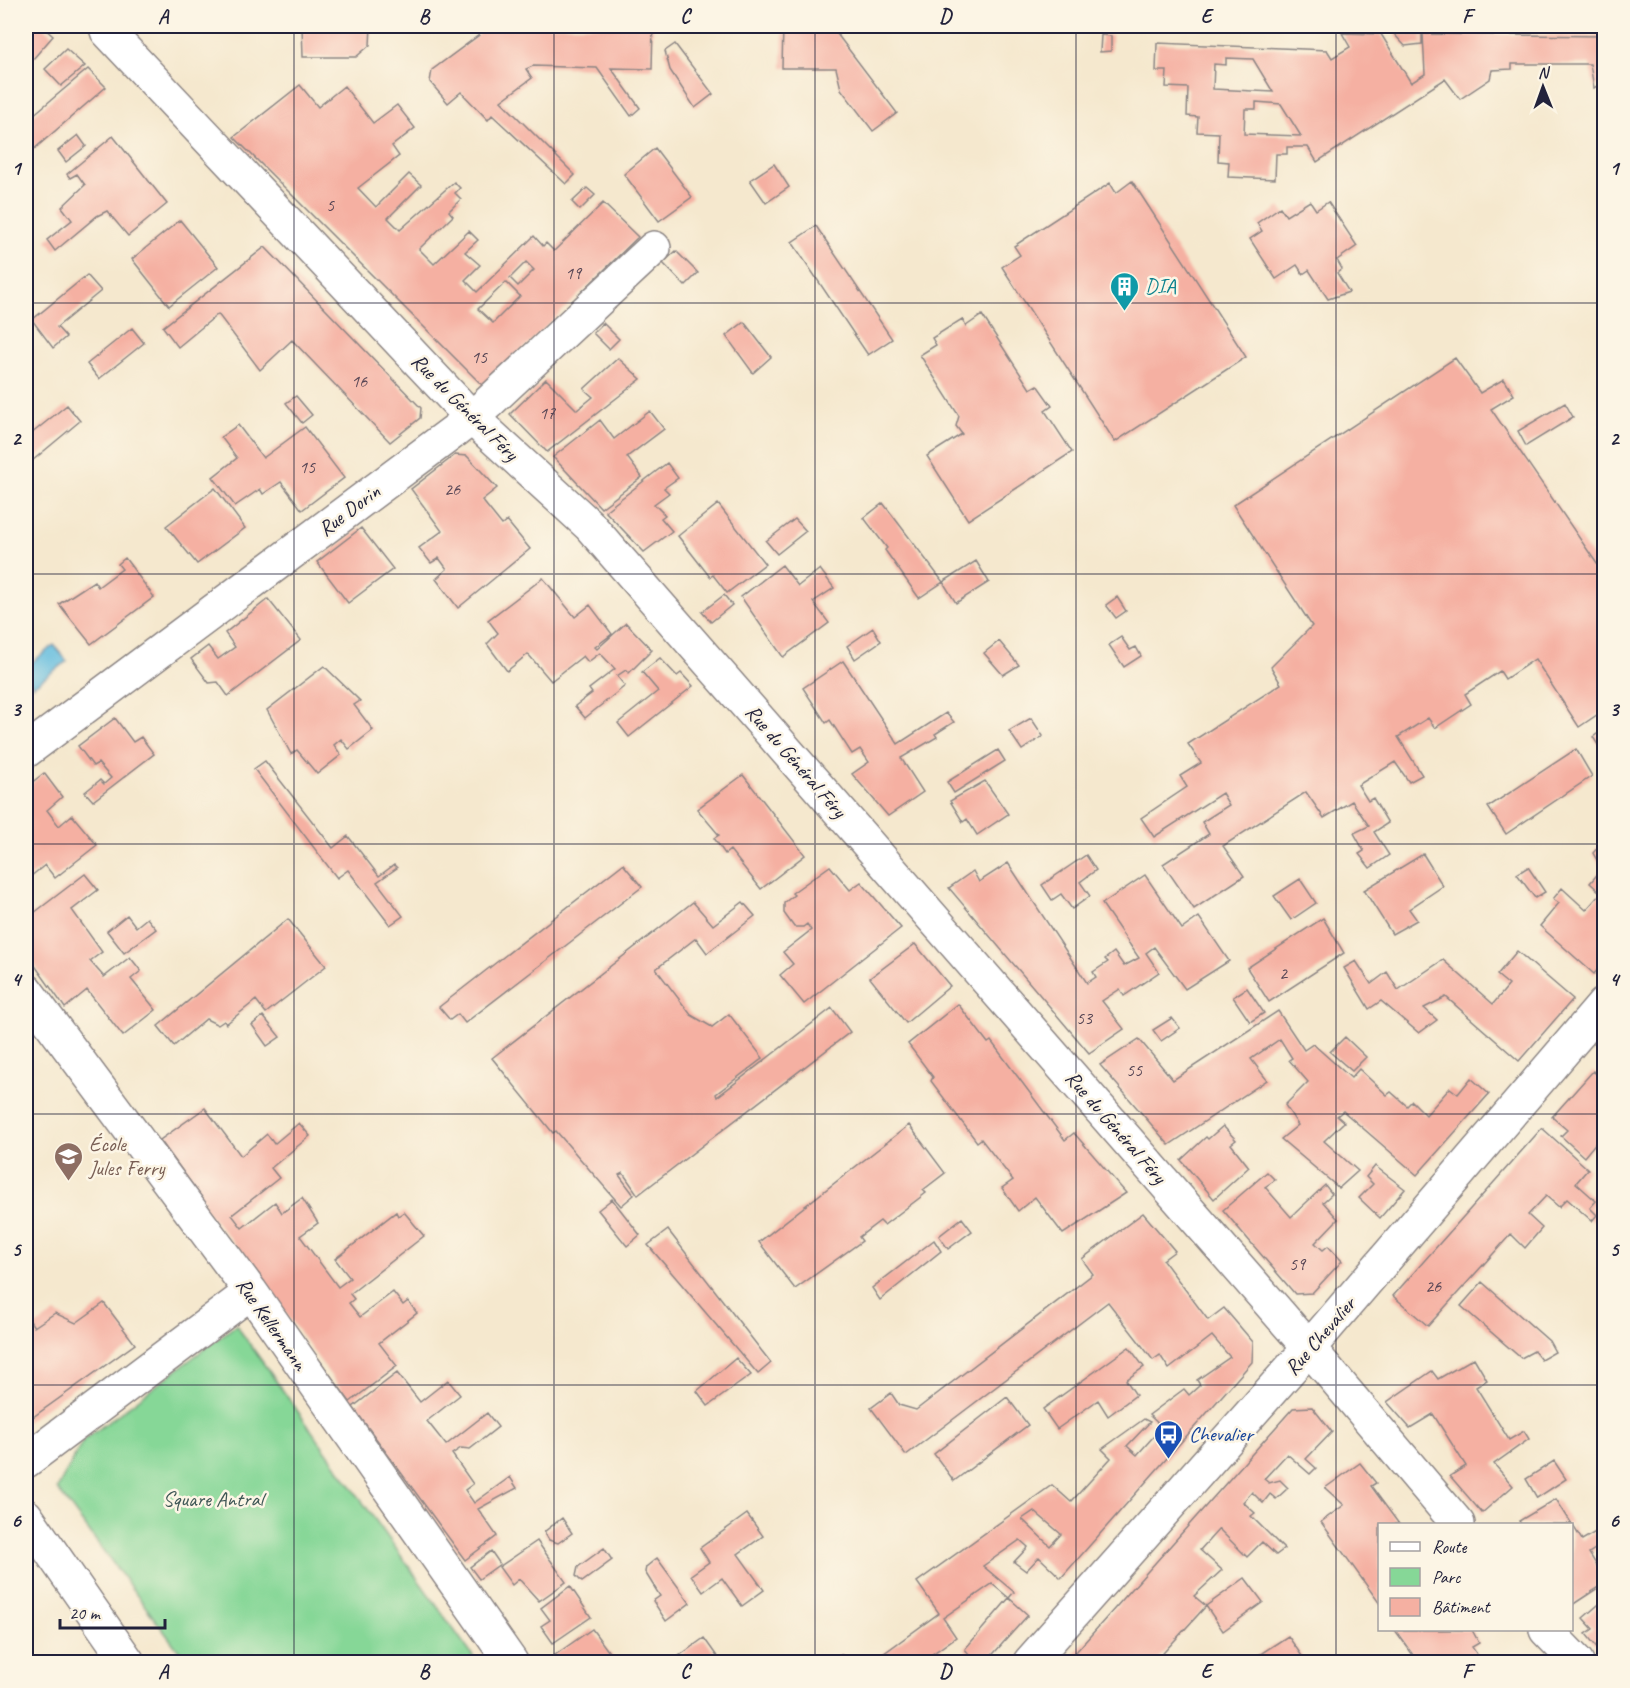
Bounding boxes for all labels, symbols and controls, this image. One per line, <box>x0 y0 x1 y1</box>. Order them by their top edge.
text: A <box>158 4 170 29</box>
text: B <box>419 4 431 29</box>
text: C <box>680 4 692 29</box>
text: D <box>939 4 953 29</box>
text: E <box>1201 4 1215 29</box>
text: F <box>1462 4 1476 29</box>
north arrow <box>1513 57 1573 117</box>
text: N <box>1538 63 1551 83</box>
text: 1 <box>12 156 23 181</box>
text: 1 <box>1610 156 1621 181</box>
house number: 5 <box>326 194 335 216</box>
house number: 19 <box>565 262 583 284</box>
building icon: DIA <box>1108 270 1140 312</box>
place label: DIA <box>1145 273 1176 299</box>
house number: 15 <box>471 346 488 368</box>
street label: Rue du Général Féry <box>406 348 525 467</box>
house number: 16 <box>351 370 368 392</box>
house number: 17 <box>539 402 556 424</box>
text: 2 <box>12 426 23 451</box>
text: 2 <box>1610 426 1621 451</box>
house number: 15 <box>299 456 316 478</box>
street label: Rue Dorin <box>313 478 386 542</box>
house number: 26 <box>444 478 461 500</box>
text: 3 <box>12 697 23 722</box>
text: 3 <box>1610 697 1621 722</box>
street label: Rue du Général Féry <box>740 699 853 824</box>
house number: 2 <box>1279 962 1289 984</box>
text: 4 <box>12 967 24 992</box>
text: 4 <box>1610 967 1622 992</box>
house number: 53 <box>1076 1007 1094 1029</box>
house number: 55 <box>1126 1059 1143 1081</box>
street label: Rue du Général Féry <box>1060 1065 1173 1190</box>
place label: École Jules Ferry <box>88 1131 166 1181</box>
school or university icon: École Jules Ferry <box>52 1140 84 1182</box>
text: 5 <box>12 1237 23 1262</box>
text: 5 <box>1610 1237 1621 1262</box>
house number: 59 <box>1289 1253 1307 1275</box>
street label: Rue Kellermann <box>231 1273 314 1377</box>
house number: 26 <box>1425 1275 1442 1297</box>
street label: Rue Chevalier <box>1279 1290 1363 1380</box>
bus stop icon: Chevalier <box>1152 1418 1184 1460</box>
place label: Chevalier <box>1189 1421 1255 1447</box>
park label: Square Antral <box>163 1486 267 1512</box>
text: 6 <box>11 1508 22 1533</box>
text: 6 <box>1609 1508 1620 1533</box>
legend <box>1378 1523 1573 1631</box>
text: Route <box>1432 1536 1467 1558</box>
text: Parc <box>1432 1566 1461 1588</box>
scale bar <box>60 1592 165 1630</box>
text: Bâtiment <box>1432 1596 1492 1618</box>
text: 20 m <box>69 1602 102 1624</box>
text: A <box>158 1659 170 1684</box>
text: B <box>419 1659 431 1684</box>
text: C <box>680 1659 692 1684</box>
text: D <box>939 1659 953 1684</box>
text: E <box>1201 1659 1215 1684</box>
text: F <box>1462 1659 1476 1684</box>

